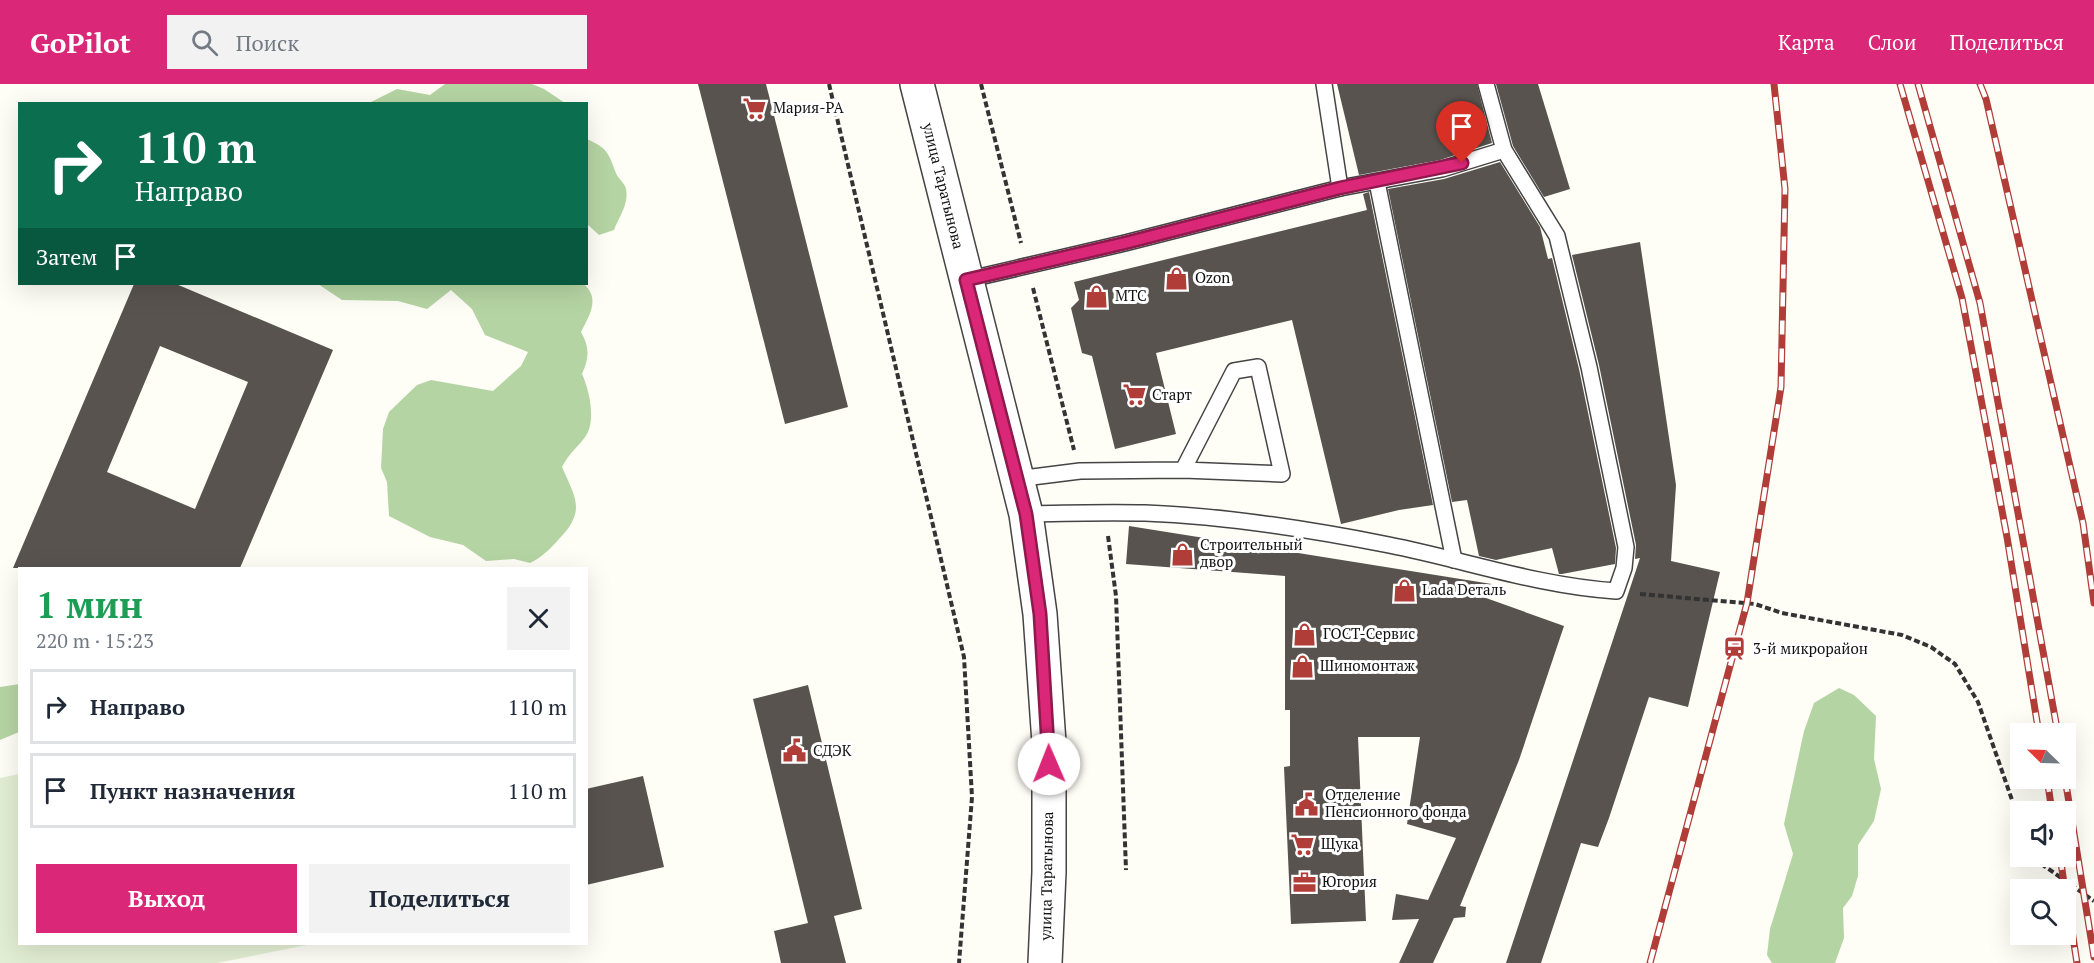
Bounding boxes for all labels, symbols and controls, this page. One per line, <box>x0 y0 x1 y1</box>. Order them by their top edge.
search box <box>167 15 587 69</box>
text: GoPilot <box>30 24 131 61</box>
icon: search <box>188 26 221 59</box>
text: Поиск <box>236 28 299 57</box>
text: Карта <box>1778 28 1835 56</box>
text: Слои <box>1868 28 1917 56</box>
text: Поделиться <box>1950 28 2064 56</box>
supermarket icon: Мария-РА <box>742 95 768 121</box>
place label: Мария-РА <box>773 97 844 117</box>
pin <box>1436 101 1487 163</box>
icon: arrive <box>1445 110 1478 143</box>
text: 110 m <box>135 119 256 175</box>
street label: улица Таратынова <box>918 120 969 251</box>
icon: right <box>36 126 114 204</box>
text: Направо <box>135 173 243 209</box>
icon: arrive <box>109 240 142 273</box>
text: Затем <box>36 242 97 271</box>
shop icon: Ozon <box>1164 265 1190 291</box>
place label: Ozon <box>1195 267 1230 287</box>
shop icon: МТС <box>1084 283 1110 309</box>
place label: МТС <box>1115 285 1147 305</box>
supermarket icon: Старт <box>1121 382 1147 408</box>
place label: Старт <box>1152 384 1192 404</box>
place label: Строительный двор <box>1200 534 1303 571</box>
shop icon: Строительный двор <box>1169 541 1195 567</box>
shop icon: Lada Dеталь <box>1391 577 1417 603</box>
place label: Lada Dеталь <box>1422 579 1507 599</box>
text: 1 мин <box>36 581 143 628</box>
button: close <box>507 587 570 650</box>
shop icon: ГОСТ-Сервис <box>1292 621 1318 647</box>
place label: ГОСТ-Сервис <box>1323 623 1415 643</box>
text: 220 m · 15:23 <box>36 627 154 654</box>
station icon: 3-й микрорайон <box>1722 636 1748 662</box>
place label: 3-й микрорайон <box>1753 638 1868 658</box>
shop icon: Шиномонтаж <box>1289 653 1315 679</box>
place label: Шиномонтаж <box>1320 655 1415 675</box>
icon: right <box>39 690 72 723</box>
text: Направо <box>90 692 185 721</box>
text: 110 m <box>507 692 567 721</box>
north arrow <box>2010 723 2076 789</box>
map controls <box>2010 723 2076 945</box>
position arrow <box>1017 732 1081 796</box>
public building icon: СДЭК <box>782 738 808 764</box>
place label: СДЭК <box>813 740 852 760</box>
icon: arrive <box>39 774 72 807</box>
text: Пункт назначения <box>90 776 295 805</box>
text: 110 m <box>507 776 567 805</box>
place label: Отделение Пенсионного фонда <box>1325 784 1467 821</box>
public building icon: Отделение Пенсионного фонда <box>1294 791 1320 817</box>
button: sound <box>2010 801 2076 867</box>
street label: улица Таратынова <box>1035 811 1057 942</box>
supermarket icon: Щука <box>1290 831 1316 857</box>
place label: Щука <box>1321 833 1359 853</box>
button: Выход <box>36 864 297 933</box>
button: Поделиться <box>309 864 570 933</box>
office icon: Югория <box>1291 869 1317 895</box>
place label: Югория <box>1322 871 1377 891</box>
button: search <box>2010 879 2076 945</box>

